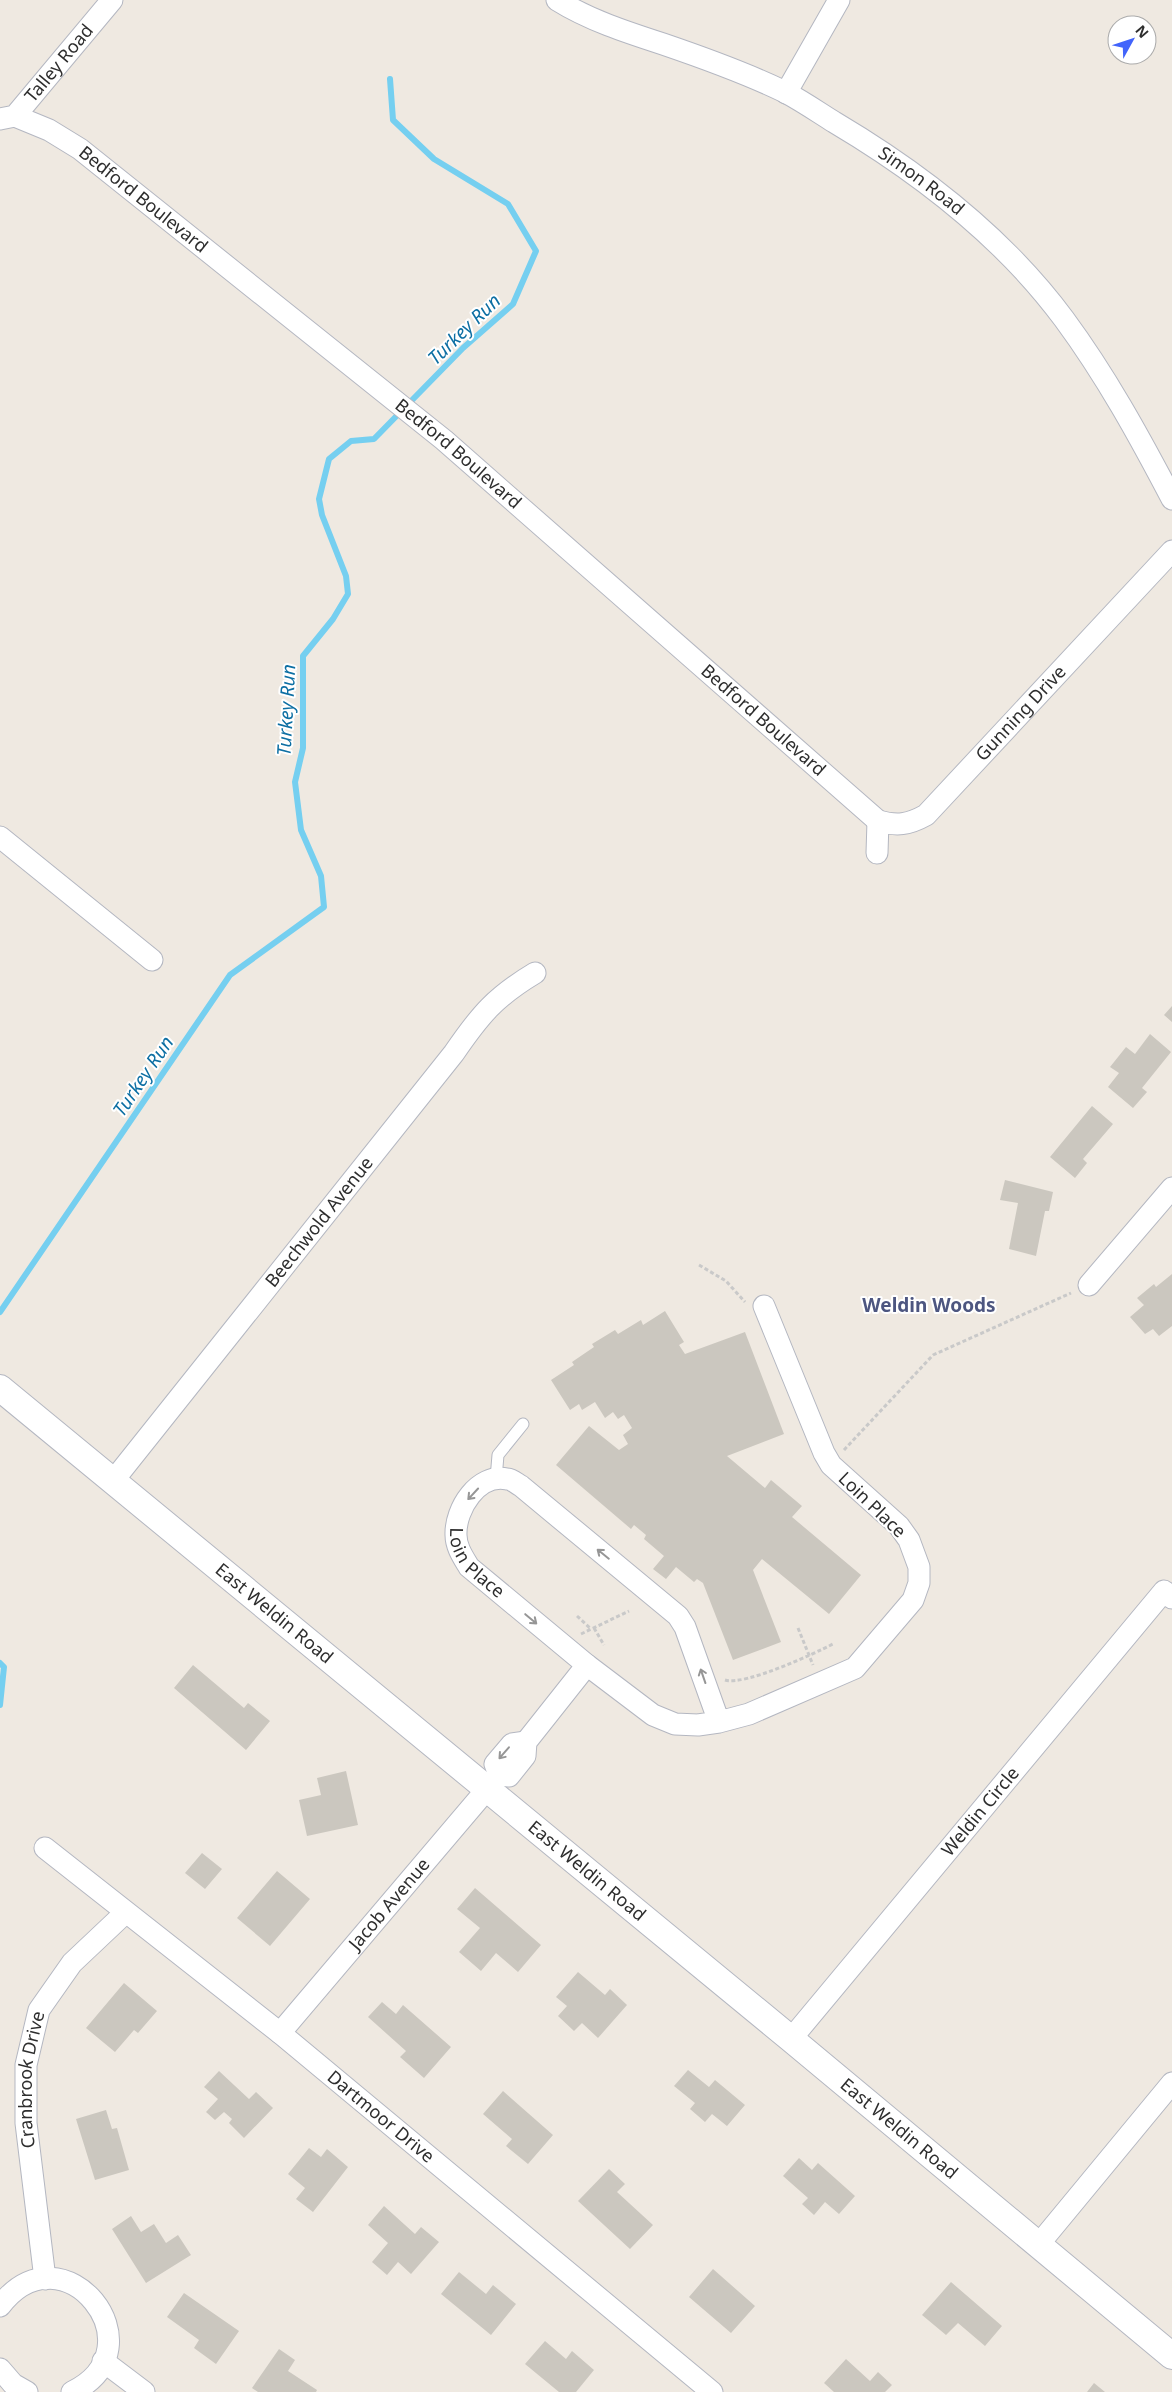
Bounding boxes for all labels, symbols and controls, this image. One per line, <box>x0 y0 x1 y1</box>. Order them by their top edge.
north arrow <box>1107 15 1157 65</box>
street label: Talley Road <box>19 19 98 107</box>
text: N <box>1131 21 1153 42</box>
street label: Bedford Boulevard <box>74 140 213 258</box>
street label: Simon Road <box>874 140 970 220</box>
water label: Turkey Run <box>422 288 506 370</box>
street label: Bedford Boulevard <box>391 393 527 514</box>
street label: Bedford Boulevard <box>696 658 831 781</box>
street label: Gunning Drive <box>970 660 1071 766</box>
water label: Turkey Run <box>271 663 301 757</box>
water label: Turkey Run <box>107 1031 179 1121</box>
street label: Beechwold Avenue <box>259 1151 378 1292</box>
district label: Weldin Woods <box>862 1292 996 1318</box>
street label: Loin Place <box>834 1466 912 1543</box>
one-way arrow <box>467 1487 479 1500</box>
street label: Loin Place <box>445 1527 510 1603</box>
one-way arrow <box>597 1548 610 1559</box>
street label: East Weldin Road <box>211 1557 339 1668</box>
one-way arrow <box>524 1613 537 1624</box>
one-way arrow <box>698 1669 707 1684</box>
one-way arrow <box>498 1747 510 1760</box>
street label: Weldin Circle <box>935 1761 1024 1861</box>
street label: East Weldin Road <box>523 1815 651 1926</box>
street label: Jacob Avenue <box>341 1852 434 1956</box>
street label: Cranbrook Drive <box>12 2008 49 2150</box>
street label: Dartmoor Drive <box>323 2064 440 2167</box>
street label: East Weldin Road <box>836 2072 963 2184</box>

